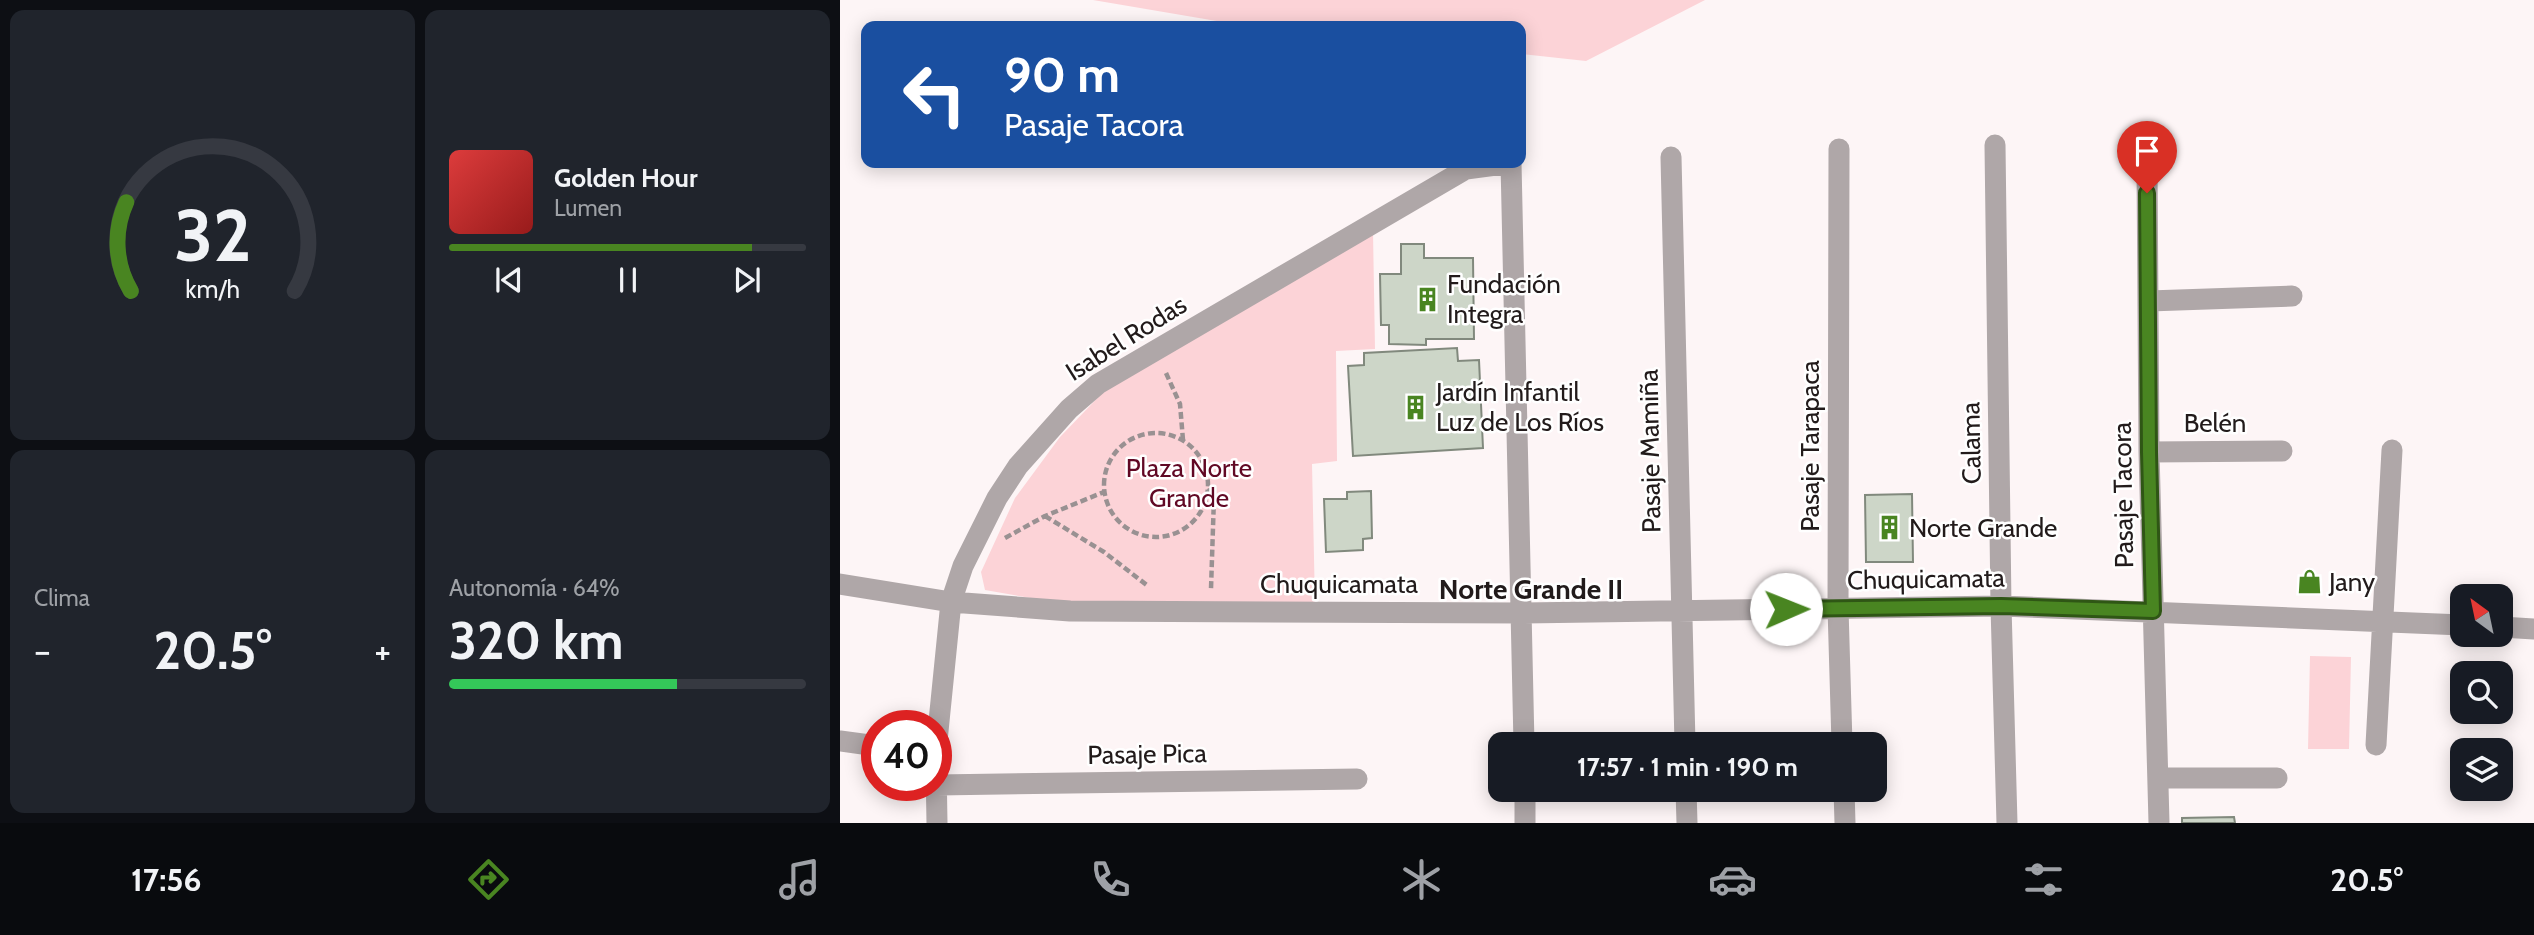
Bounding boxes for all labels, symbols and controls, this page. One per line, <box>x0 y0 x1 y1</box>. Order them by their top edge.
text: 90 m <box>1004 45 1120 104</box>
icon: left <box>889 49 980 140</box>
text: Pasaje Tacora <box>1004 105 1184 144</box>
pin <box>2117 121 2177 193</box>
icon: arrive <box>2128 132 2166 170</box>
text: Golden Hour <box>554 162 697 194</box>
text: 32 <box>174 191 251 279</box>
text: Lumen <box>554 194 622 222</box>
icon: previous <box>490 261 528 299</box>
icon: pause <box>609 261 647 299</box>
icon: next <box>728 261 766 299</box>
place label: Fundación Integra <box>1447 268 1561 330</box>
text: km/h <box>185 274 240 304</box>
building icon: Fundación Integra <box>1413 285 1441 313</box>
street label: Isabel Rodas <box>1060 288 1193 388</box>
street label: Pasaje Tarapaca <box>1794 360 1826 532</box>
street label: Pasaje Mamiña <box>1633 368 1667 533</box>
place label: Jardín Infantil Luz de Los Ríos <box>1435 376 1604 438</box>
building icon: Jardín Infantil Luz de Los Ríos <box>1402 393 1430 421</box>
street label: Calama <box>1954 401 1988 484</box>
street label: Belén <box>2184 407 2246 439</box>
street label: Pasaje Tacora <box>2106 421 2140 568</box>
park label: Plaza Norte Grande <box>1126 452 1252 514</box>
place label: Norte Grande <box>1909 512 2057 544</box>
building icon: Norte Grande <box>1875 514 1903 542</box>
street label: Chuquicamata <box>1847 562 2006 596</box>
place label: Jany <box>2328 566 2375 598</box>
street label: Chuquicamata <box>1260 568 1418 600</box>
shop icon: Jany <box>2295 568 2323 596</box>
district label: Norte Grande II <box>1439 572 1623 606</box>
position arrow <box>1749 572 1823 646</box>
text: Autonomía · 64% <box>449 574 620 602</box>
text: Clima <box>34 584 90 612</box>
north arrow <box>2450 584 2513 648</box>
map controls <box>2450 584 2513 801</box>
text: 320 km <box>449 609 623 672</box>
text: 20.5° <box>153 619 272 682</box>
text: − <box>34 627 51 674</box>
text: + <box>374 627 391 674</box>
button: search <box>2450 661 2513 724</box>
speed limit sign: 40 <box>861 710 952 801</box>
street label: Pasaje Pica <box>1087 737 1207 771</box>
button: layers <box>2450 738 2513 801</box>
text: 17:57 · 1 min · 190 m <box>1577 751 1798 783</box>
icon: directions <box>464 855 513 904</box>
icon: music <box>775 855 824 904</box>
icon: phone <box>1086 855 1135 904</box>
icon: climate <box>1397 855 1446 904</box>
icon: car <box>1708 855 1757 904</box>
icon: filters <box>2019 855 2068 904</box>
text: 17:56 <box>131 860 201 899</box>
text: 20.5° <box>2330 860 2403 899</box>

